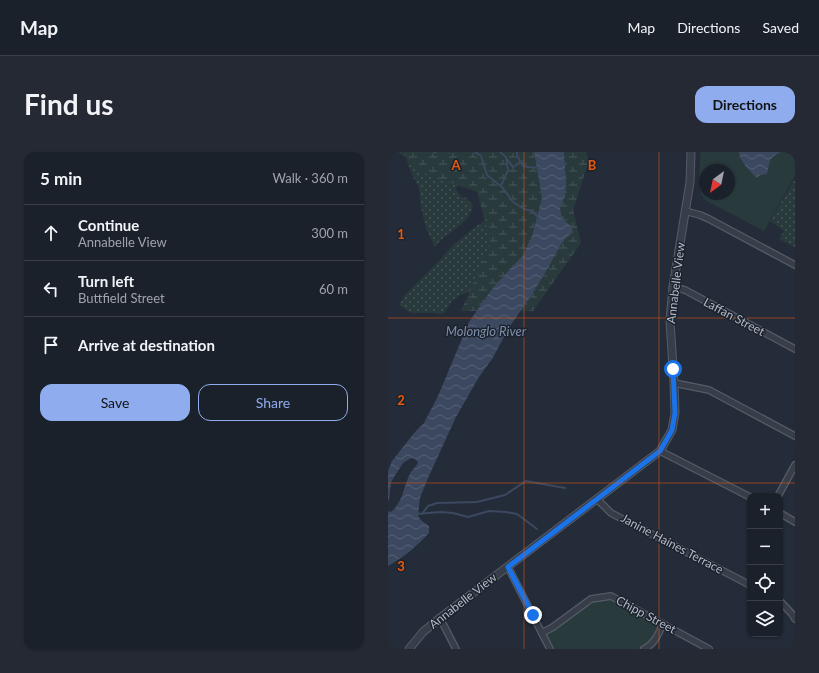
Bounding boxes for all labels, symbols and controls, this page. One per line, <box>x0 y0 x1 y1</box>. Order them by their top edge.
text: Map <box>20 16 58 39</box>
text: Map <box>628 19 655 36</box>
text: Directions <box>677 19 740 36</box>
text: Saved <box>762 19 799 36</box>
button: Directions <box>695 86 795 123</box>
text: Find us <box>24 87 114 121</box>
text: A <box>450 157 461 173</box>
text: B <box>588 157 597 173</box>
north arrow <box>699 164 735 200</box>
text: 5 min <box>40 168 82 189</box>
text: Walk · 360 m <box>272 170 348 186</box>
text: Continue <box>78 216 139 234</box>
icon: ahead <box>40 222 62 244</box>
text: 300 m <box>311 225 348 241</box>
text: 1 <box>397 226 405 242</box>
text: Annabelle View <box>78 234 167 250</box>
street label: Annabelle View <box>663 241 688 324</box>
text: Turn left <box>78 272 134 290</box>
icon: left <box>40 278 62 300</box>
text: 60 m <box>319 281 348 297</box>
text: Buttfield Street <box>78 290 165 306</box>
street label: Laffan Street <box>701 294 768 339</box>
water label: Molonglo River <box>446 323 527 339</box>
icon: arrive <box>40 334 62 356</box>
text: Arrive at destination <box>78 336 215 354</box>
route start <box>664 360 682 378</box>
button: Save <box>40 384 190 421</box>
button: Share <box>198 384 348 421</box>
text: 2 <box>397 392 405 408</box>
map controls <box>747 493 783 637</box>
button: + <box>747 493 783 529</box>
street label: Janine Haines Terrace <box>618 510 726 577</box>
button: − <box>747 529 783 565</box>
text: 3 <box>397 558 405 574</box>
button: locate <box>747 565 783 601</box>
street label: Annabelle View <box>426 569 500 632</box>
street label: Chipp Street <box>614 593 679 637</box>
button: layers <box>747 601 783 637</box>
route end <box>524 606 542 624</box>

